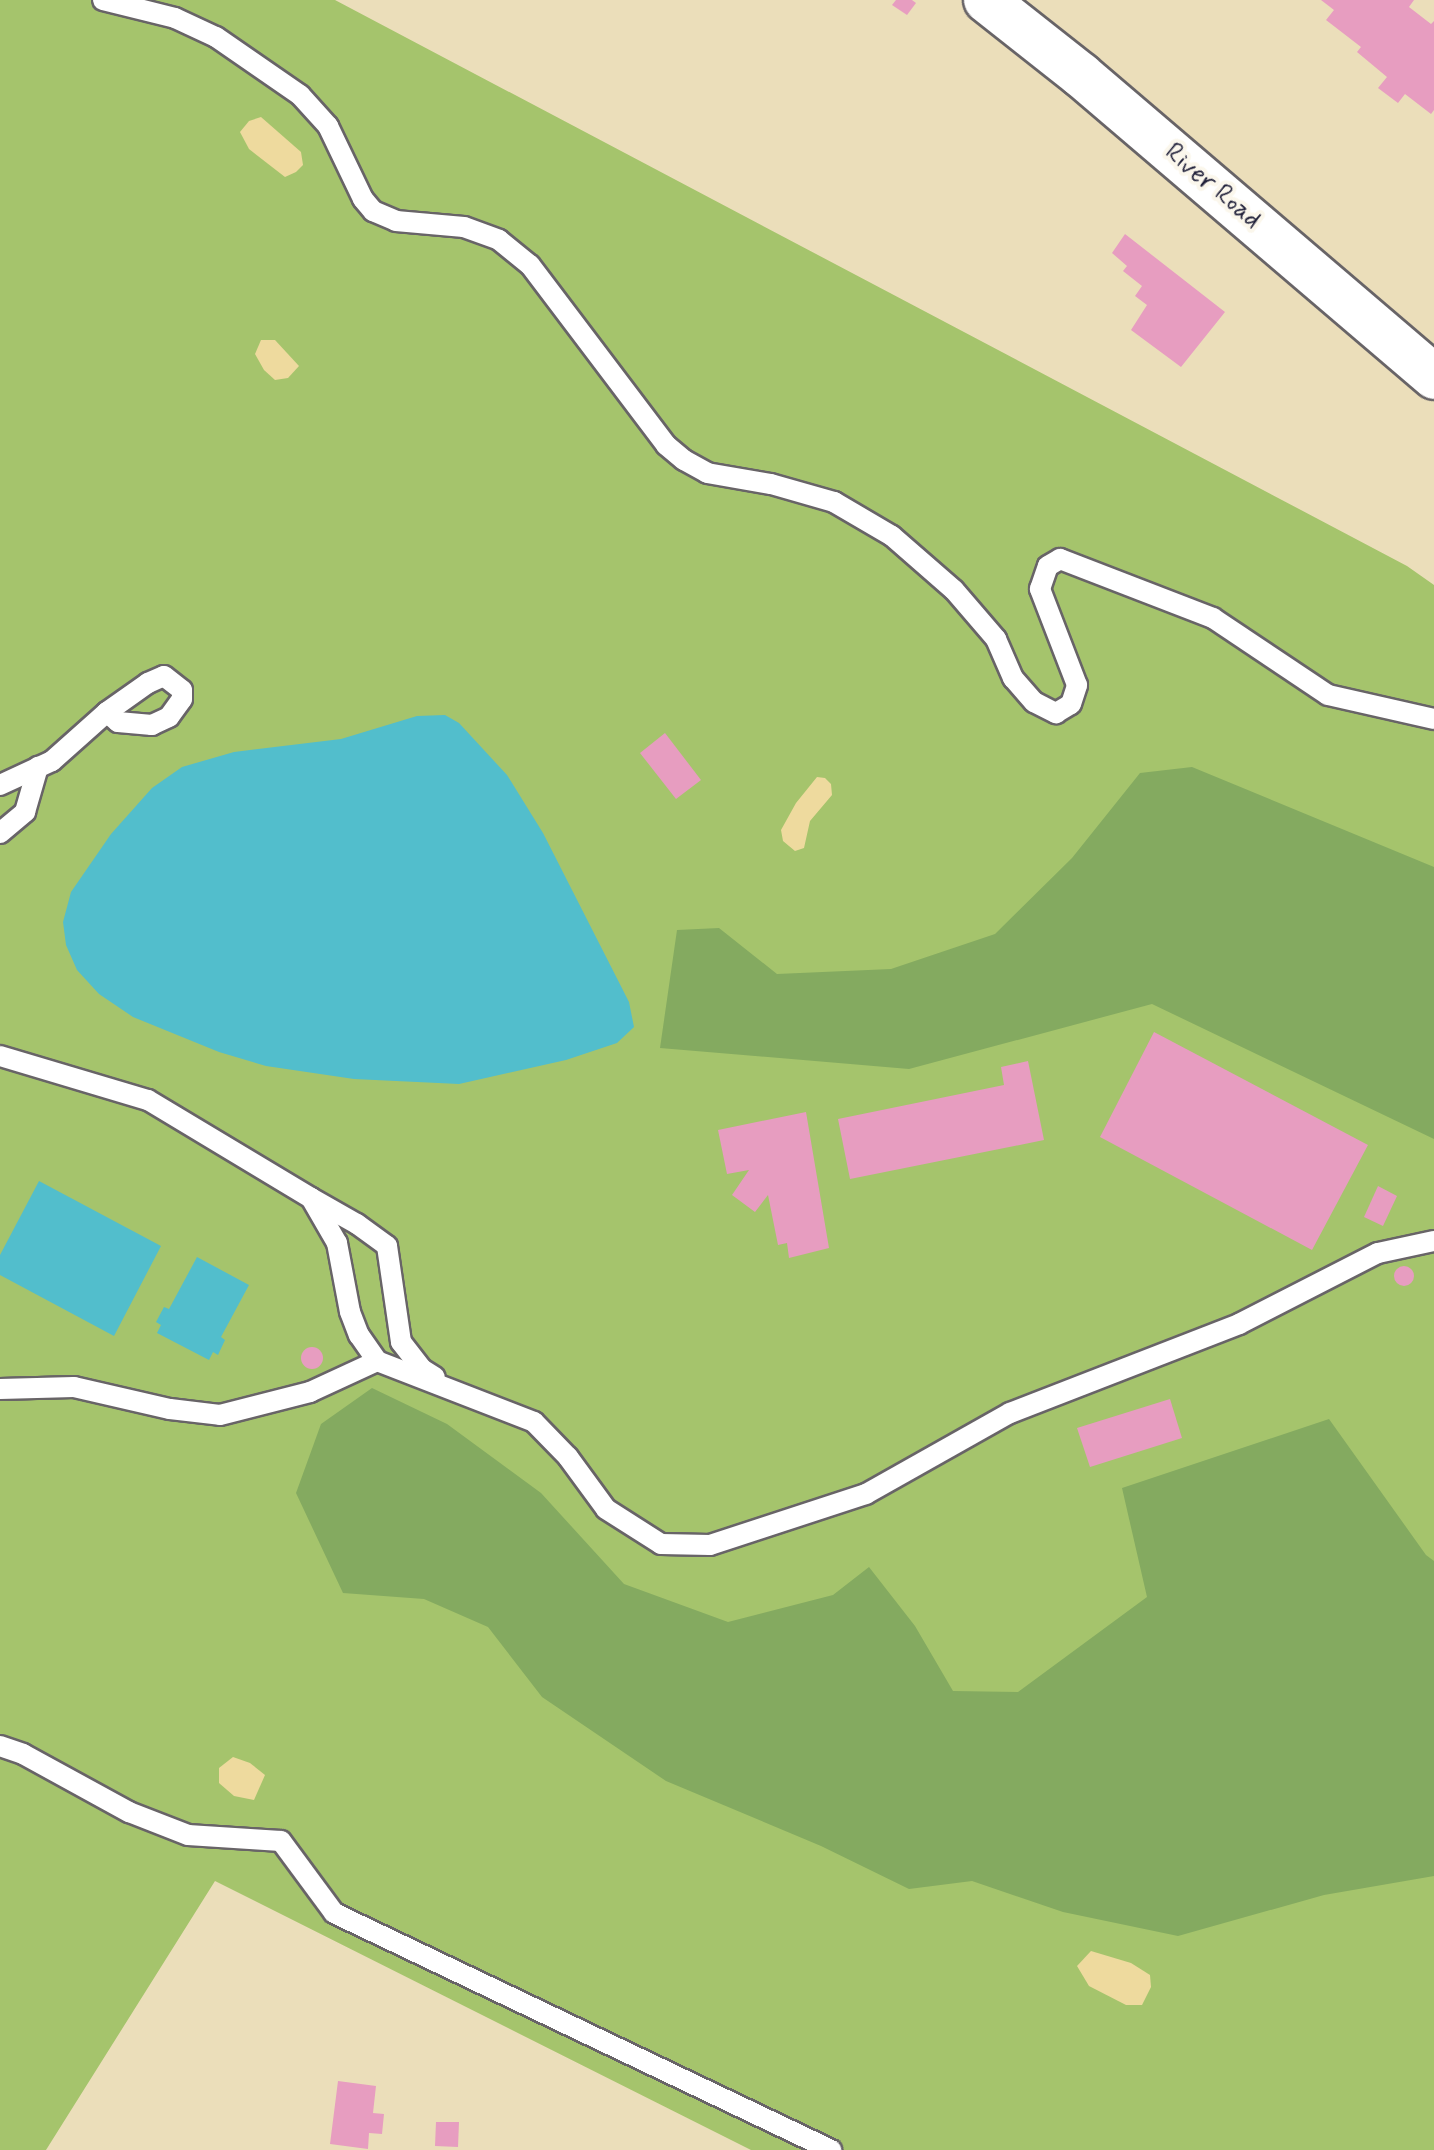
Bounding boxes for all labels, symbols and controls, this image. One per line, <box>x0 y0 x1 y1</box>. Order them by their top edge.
street label: River Road <box>1157 138 1267 236</box>

